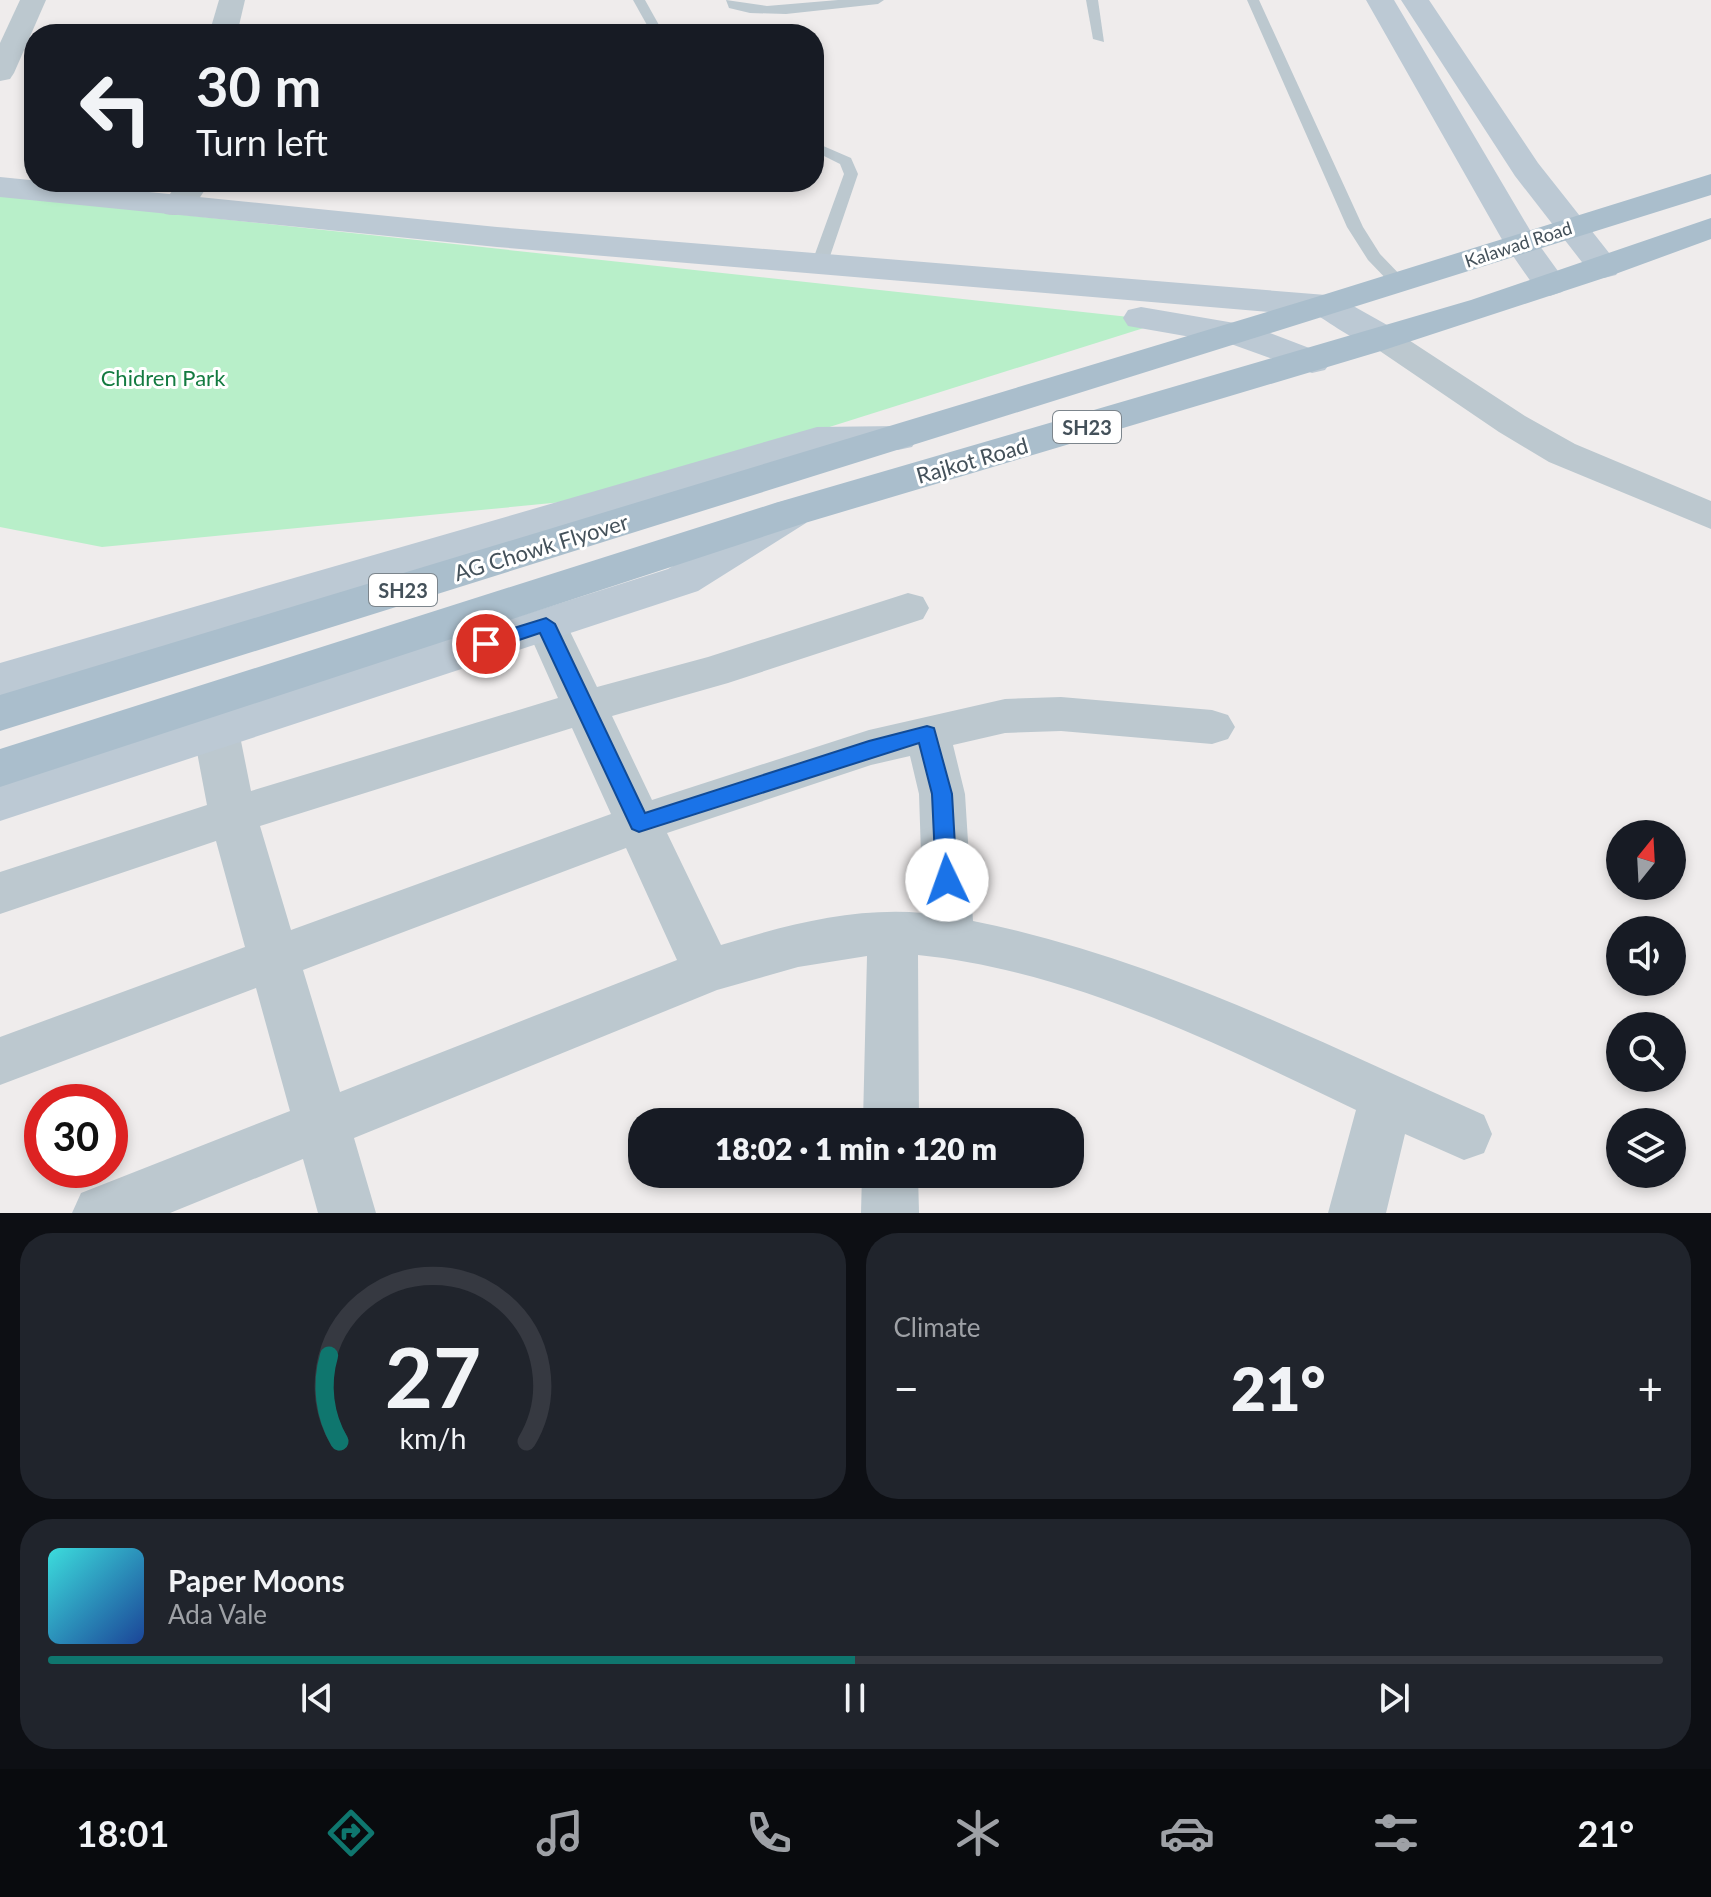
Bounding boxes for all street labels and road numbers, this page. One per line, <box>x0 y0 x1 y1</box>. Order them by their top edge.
street label: Kalawad Road <box>1462 216 1574 272</box>
road number: SH23 <box>1053 411 1121 443</box>
street label: Rajkot Road <box>913 431 1031 489</box>
street label: AG Chowk Flyover <box>451 508 631 586</box>
road number: SH23 <box>369 574 437 606</box>

